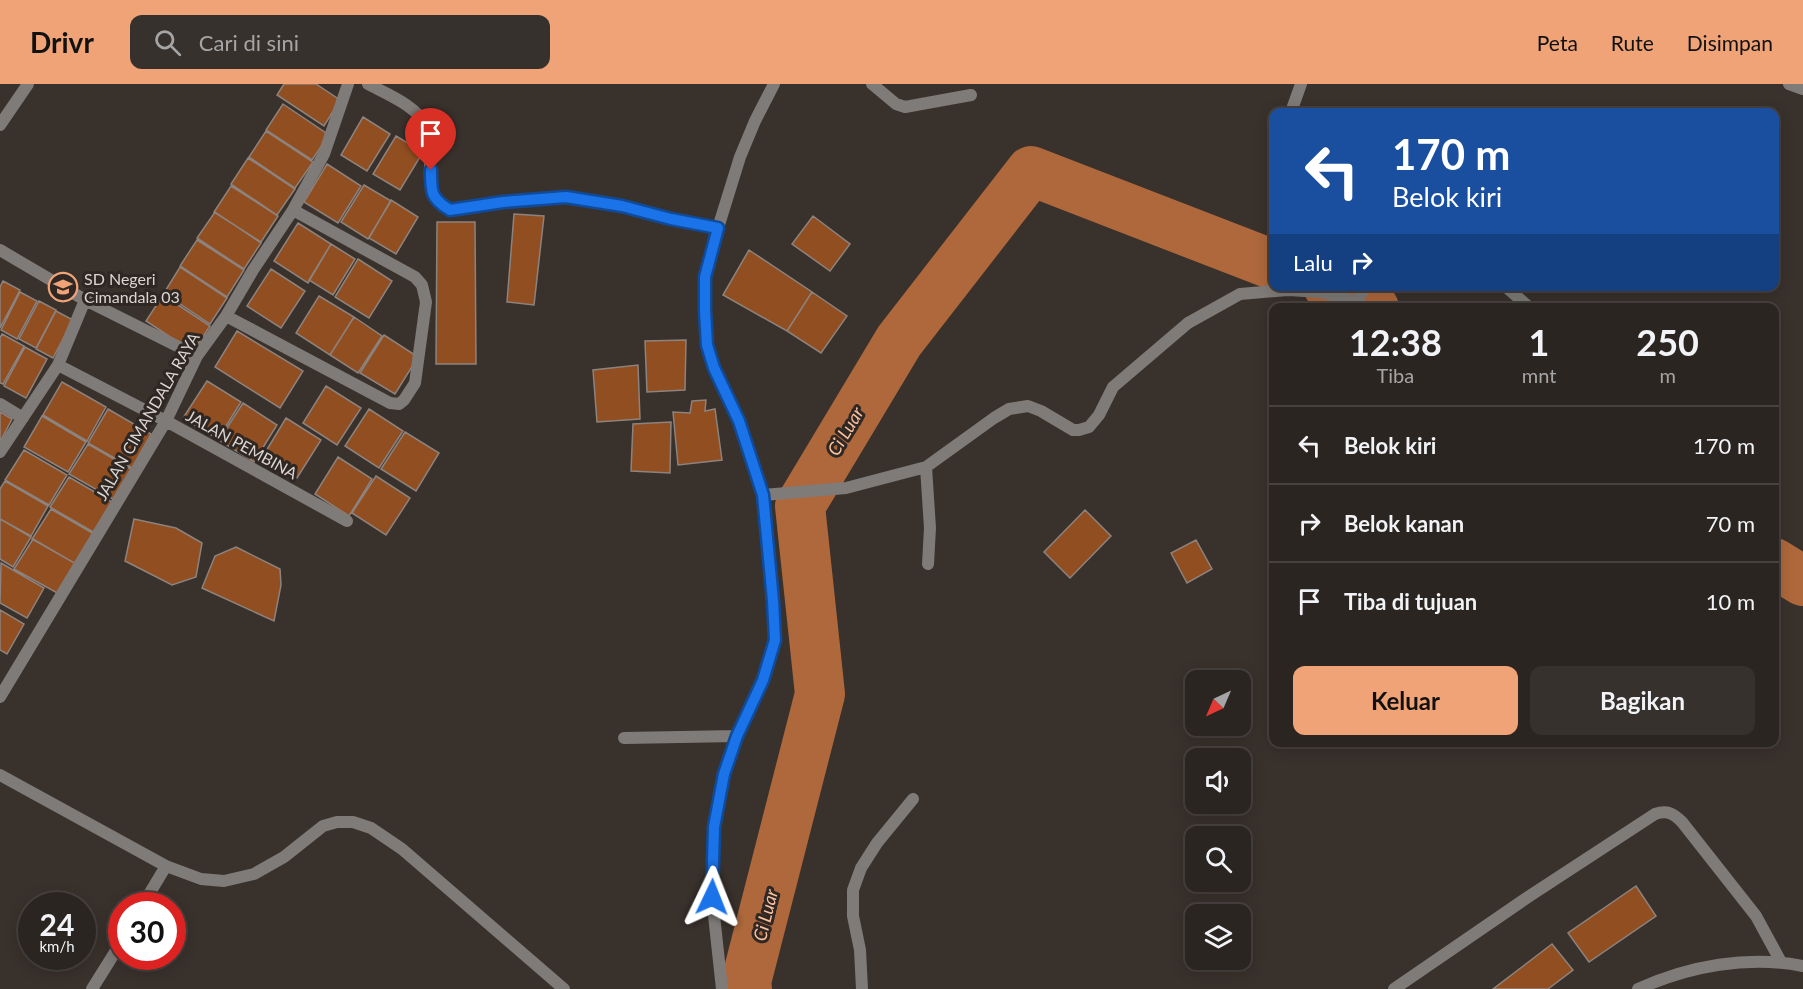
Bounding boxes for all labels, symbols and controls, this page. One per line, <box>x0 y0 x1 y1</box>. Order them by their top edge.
search box <box>130 15 550 69</box>
text: Drivr <box>30 25 94 59</box>
icon: search <box>151 26 184 59</box>
text: Cari di sini <box>199 29 299 56</box>
text: Peta <box>1537 30 1578 55</box>
text: Rute <box>1611 30 1654 55</box>
text: Disimpan <box>1687 30 1773 55</box>
pin <box>405 108 456 170</box>
icon: arrive <box>414 117 447 150</box>
text: 170 m <box>1392 129 1510 179</box>
icon: left <box>1293 132 1371 210</box>
text: Belok kiri <box>1392 180 1502 213</box>
icon: right <box>1345 246 1378 279</box>
text: Lalu <box>1293 249 1333 276</box>
place label: SD Negeri Cimandala 03 <box>84 269 180 306</box>
school or university icon: SD Negeri Cimandala 03 <box>47 271 79 303</box>
text: 12:38 <box>1349 320 1442 364</box>
text: 1 <box>1529 320 1550 364</box>
text: 250 <box>1636 320 1699 364</box>
street label: JALAN CIMANDALA RAYA <box>91 329 203 503</box>
text: Tiba <box>1377 363 1414 387</box>
text: mnt <box>1522 363 1556 387</box>
text: m <box>1659 363 1676 387</box>
water label: Ci Luar <box>822 402 868 459</box>
street label: JALAN PEMBINA <box>183 406 301 483</box>
icon: left <box>1293 429 1326 462</box>
text: Belok kiri <box>1344 432 1436 459</box>
text: 170 m <box>1693 432 1755 459</box>
icon: right <box>1293 507 1326 540</box>
text: Belok kanan <box>1344 510 1464 537</box>
text: 70 m <box>1706 510 1755 537</box>
icon: arrive <box>1293 585 1326 618</box>
text: Tiba di tujuan <box>1344 588 1477 615</box>
text: 10 m <box>1706 588 1755 615</box>
button: Keluar <box>1293 666 1518 735</box>
button: Bagikan <box>1530 666 1755 735</box>
north arrow <box>1185 670 1251 736</box>
map controls <box>1185 670 1251 970</box>
button: sound <box>1185 748 1251 814</box>
button: search <box>1185 826 1251 892</box>
position arrow <box>680 865 744 929</box>
water label: Ci Luar <box>748 886 782 943</box>
speed limit sign: 30 <box>108 892 186 970</box>
button: layers <box>1185 904 1251 970</box>
text: 24 <box>40 906 74 942</box>
text: km/h <box>39 937 75 955</box>

